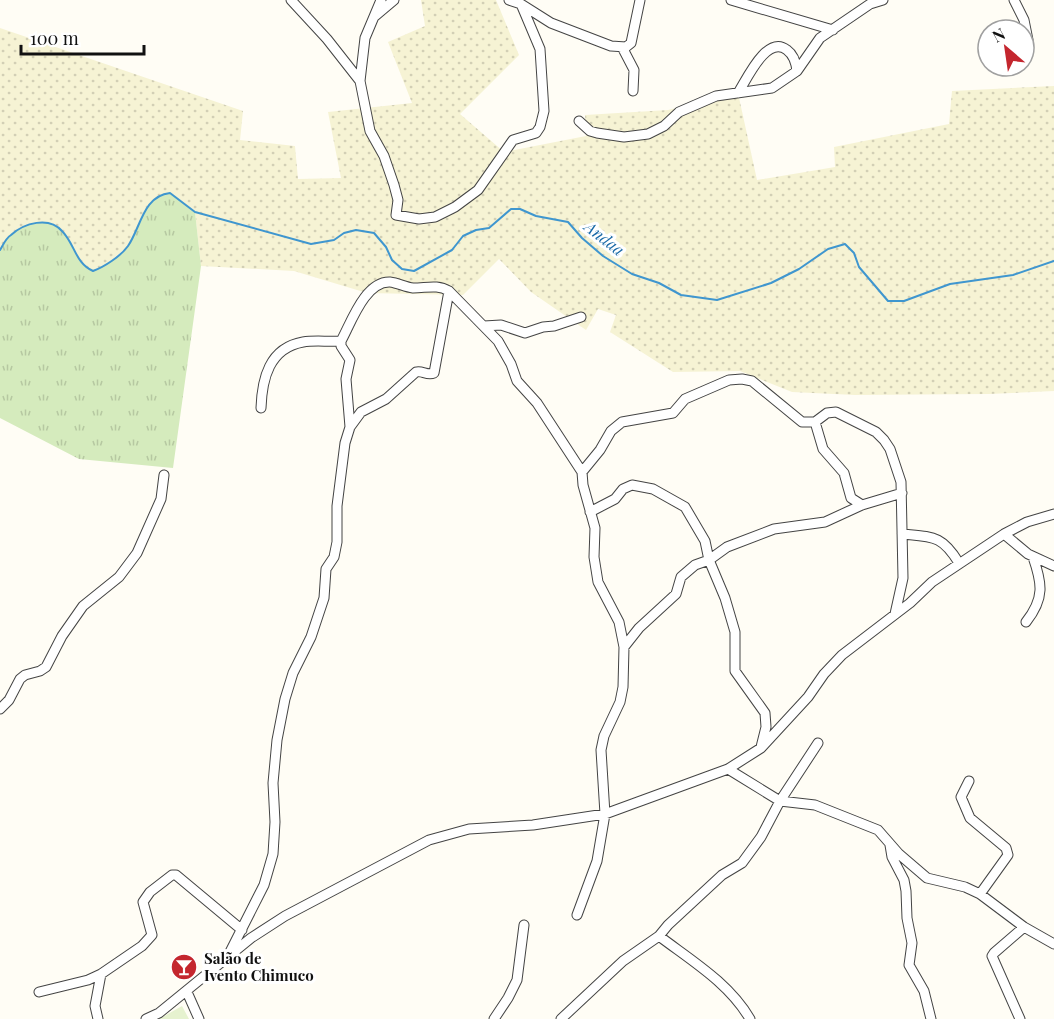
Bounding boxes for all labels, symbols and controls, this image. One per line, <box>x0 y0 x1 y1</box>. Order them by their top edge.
scale bar <box>21 18 144 56</box>
north arrow <box>976 18 1036 78</box>
text: N <box>988 22 1009 46</box>
text: 100 m <box>30 26 79 50</box>
water label: Andaa <box>579 215 629 260</box>
place label: Salão de Ivento Chimuco <box>204 948 314 985</box>
bar icon: Salão de Ivento Chimuco <box>169 952 199 982</box>

